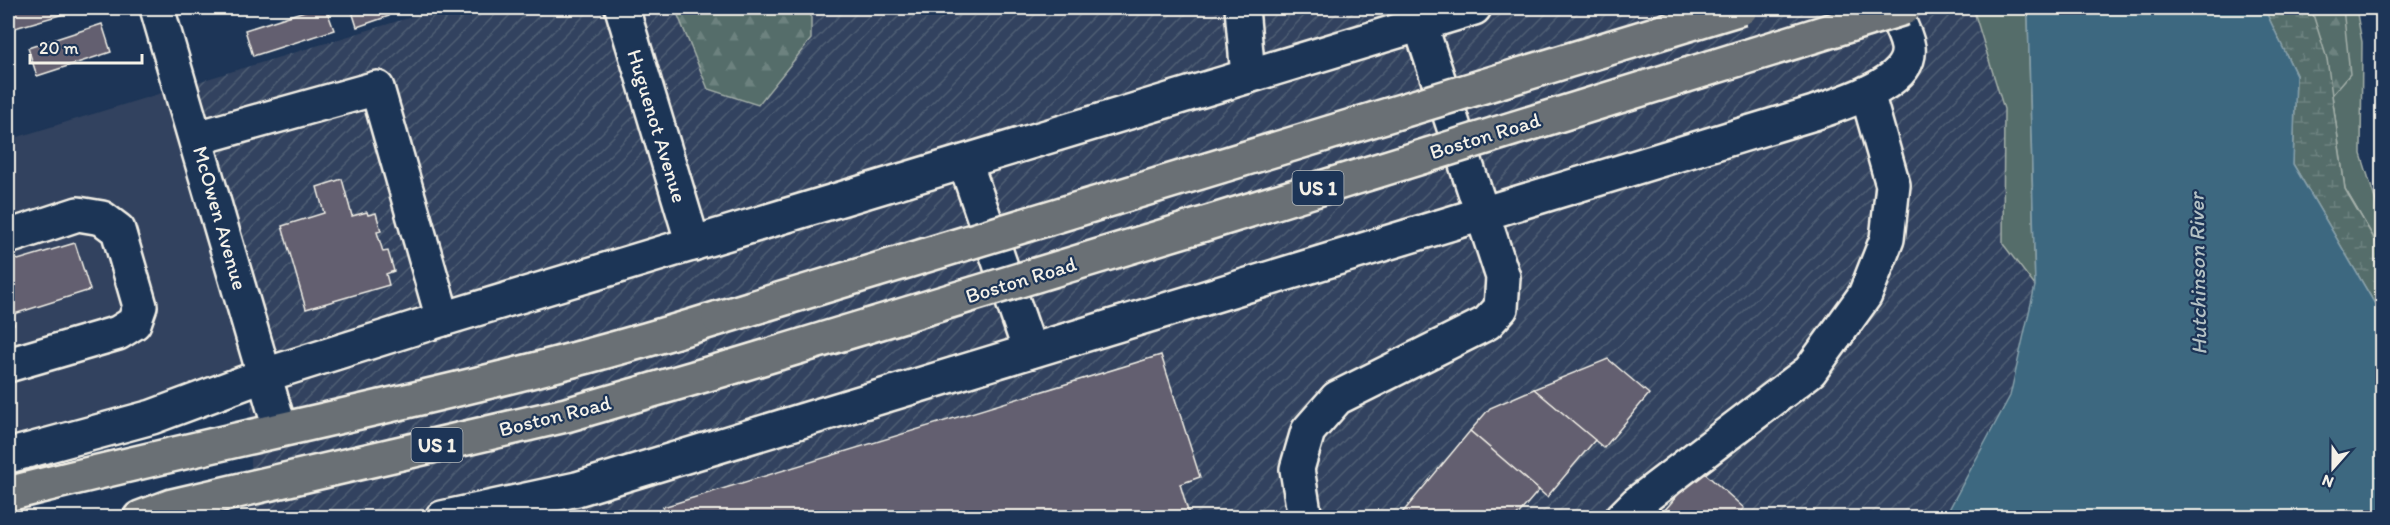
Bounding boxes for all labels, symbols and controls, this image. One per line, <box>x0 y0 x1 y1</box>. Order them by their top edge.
scale bar <box>30 27 142 65</box>
text: 20 m <box>39 37 79 59</box>
street label: Huguenot Avenue <box>622 46 693 205</box>
street label: Boston Road <box>1426 107 1544 164</box>
street label: McOwen Avenue <box>188 143 253 293</box>
road number: US 1 <box>1292 171 1344 205</box>
water label: Hutchinson River <box>2183 190 2212 355</box>
street label: Boston Road <box>962 251 1080 308</box>
street label: Boston Road <box>496 389 614 442</box>
road number: US 1 <box>412 428 462 462</box>
north arrow <box>2303 438 2363 498</box>
text: N <box>2319 471 2336 492</box>

